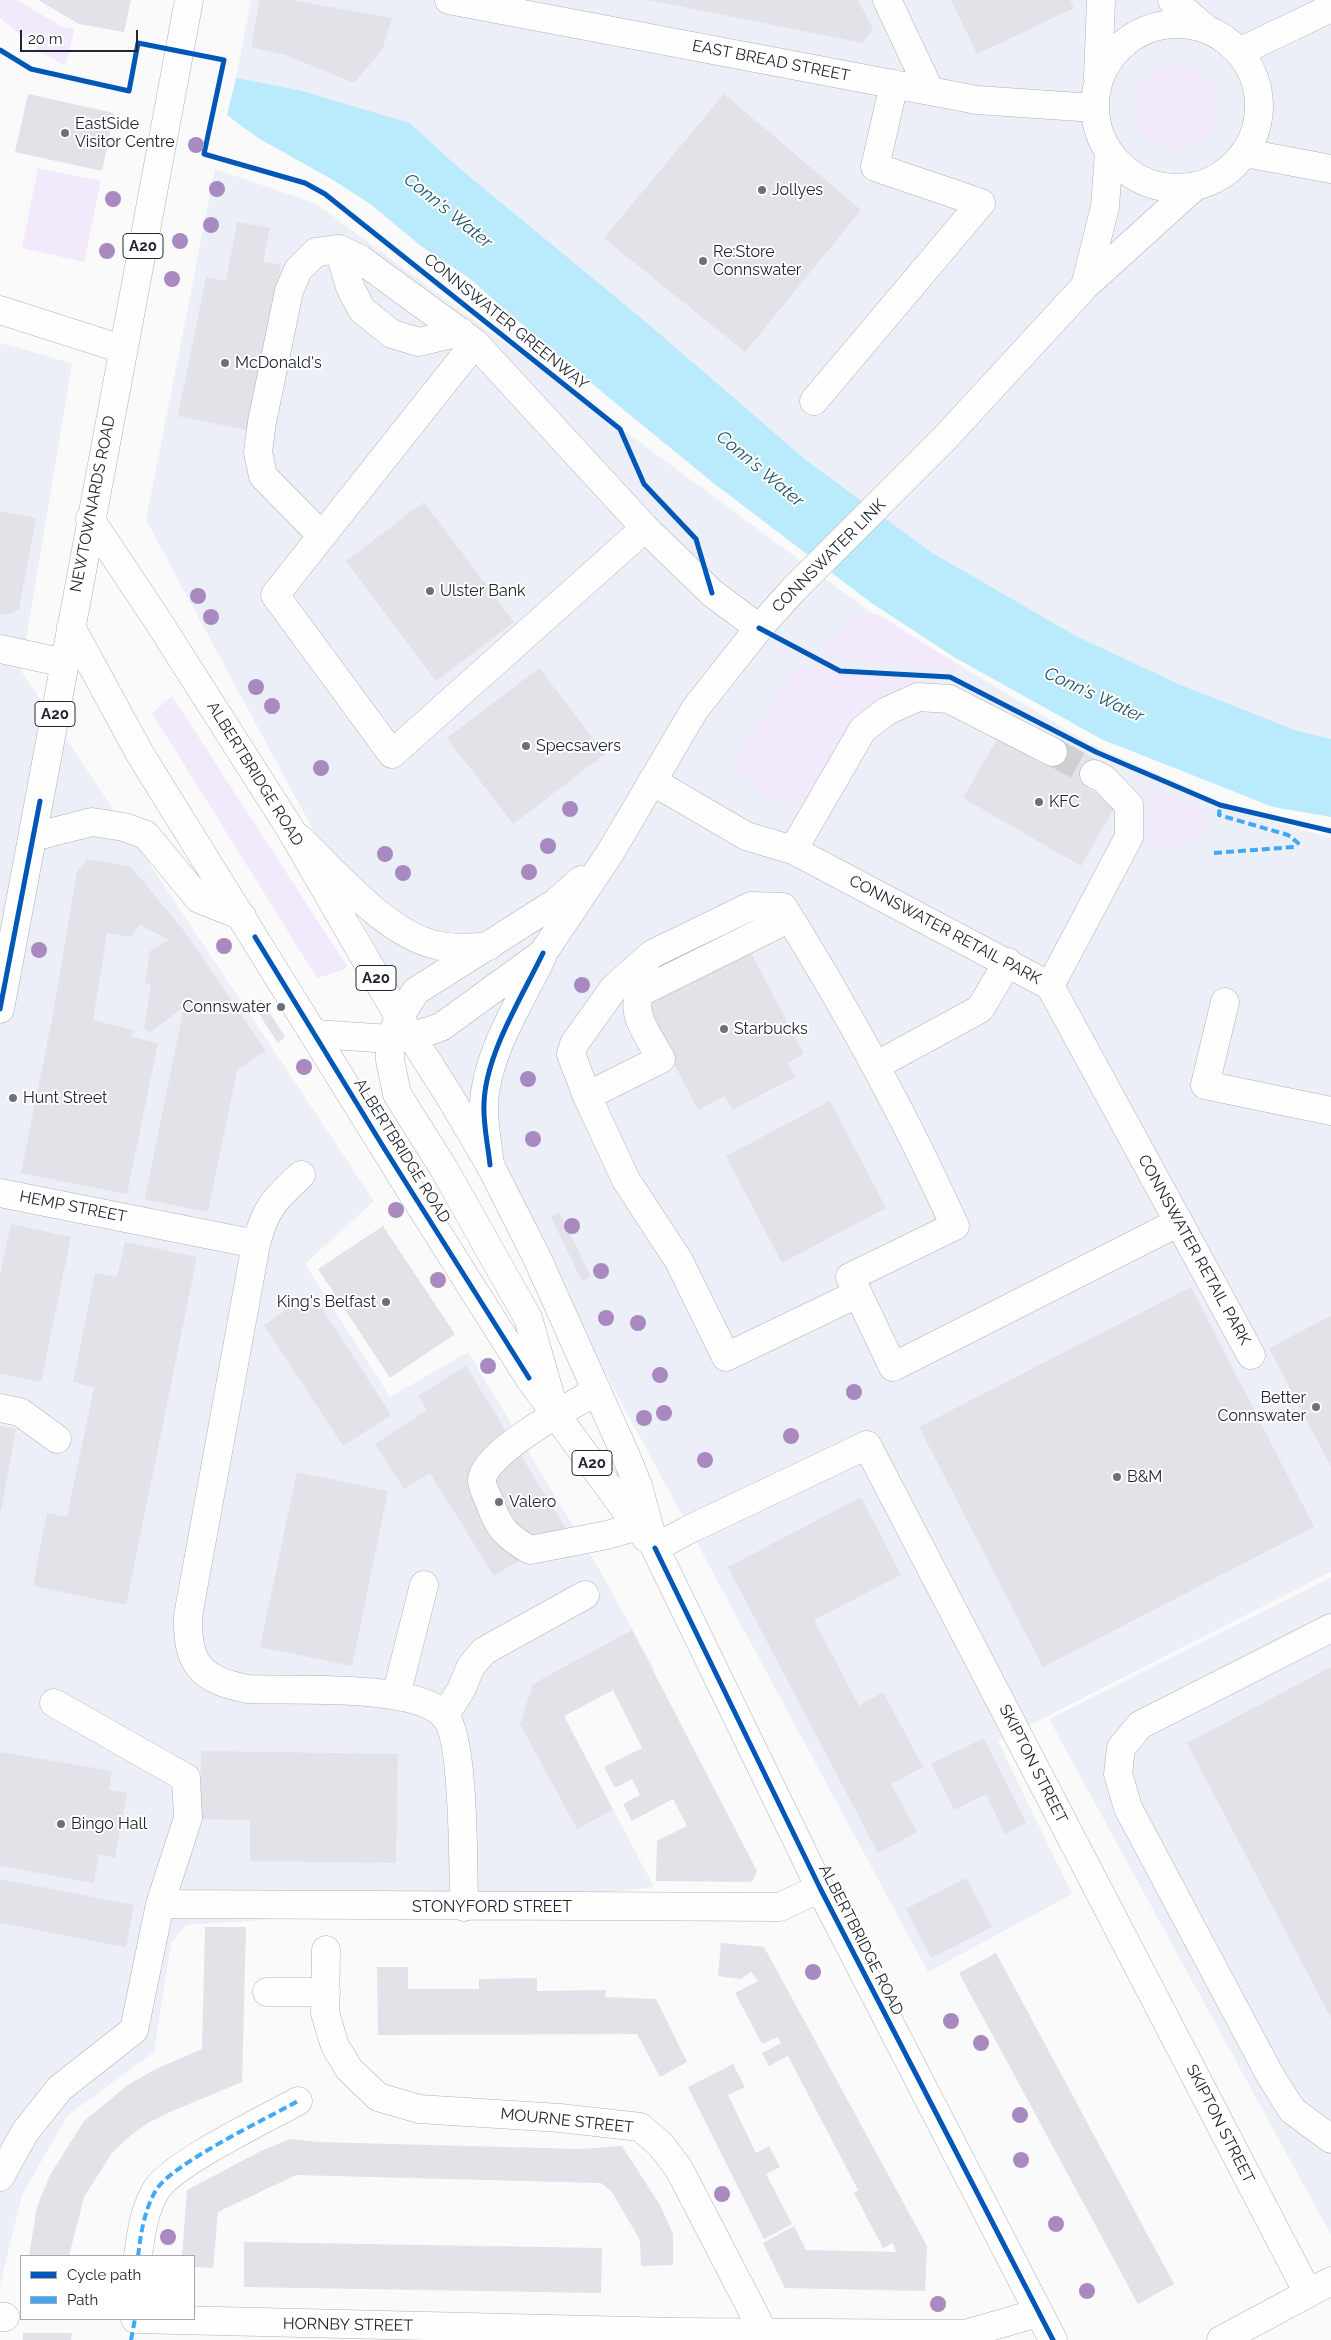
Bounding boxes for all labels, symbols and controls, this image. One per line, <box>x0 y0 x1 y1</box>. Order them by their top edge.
scale bar <box>22 20 140 52</box>
text: 20 m <box>28 30 63 48</box>
street label: EAST BREAD STREET <box>691 36 851 86</box>
place label: EastSide Visitor Centre <box>75 114 175 152</box>
marker: EastSide Visitor Centre <box>59 127 71 139</box>
water label: Conn's Water <box>399 169 497 253</box>
place label: Jollyes <box>772 180 823 200</box>
marker: Jollyes <box>756 184 768 196</box>
road number: A20 <box>123 234 163 258</box>
place label: Re:Store Connswater <box>713 242 801 280</box>
street label: CONNSWATER GREENWAY <box>420 250 592 394</box>
marker: Re:Store Connswater <box>697 255 709 267</box>
place label: McDonald's <box>235 353 322 373</box>
marker: McDonald's <box>219 357 231 369</box>
street label: NEWTOWNARDS ROAD <box>66 414 120 594</box>
water label: Conn's Water <box>712 426 808 512</box>
street label: CONNSWATER LINK <box>768 495 890 617</box>
place label: Ulster Bank <box>440 581 526 601</box>
marker: Ulster Bank <box>424 585 436 597</box>
water label: Conn's Water <box>1041 663 1147 727</box>
street label: ALBERTBRIDGE ROAD <box>203 698 307 850</box>
road number: A20 <box>35 702 75 726</box>
place label: Specsavers <box>536 736 621 756</box>
marker: Specsavers <box>520 740 532 752</box>
place label: KFC <box>1049 792 1079 812</box>
marker: KFC <box>1033 796 1045 808</box>
street label: CONNSWATER RETAIL PARK <box>846 871 1044 989</box>
road number: A20 <box>356 966 396 990</box>
place label: Connswater <box>183 997 271 1017</box>
marker: Connswater <box>275 1001 287 1013</box>
place label: Starbucks <box>734 1019 808 1039</box>
marker: Starbucks <box>718 1023 730 1035</box>
street label: ALBERTBRIDGE ROAD <box>350 1075 454 1227</box>
place label: Hunt Street <box>23 1088 107 1108</box>
marker: Hunt Street <box>7 1092 19 1104</box>
street label: CONNSWATER RETAIL PARK <box>1134 1152 1254 1348</box>
street label: HEMP STREET <box>18 1187 128 1227</box>
place label: King's Belfast <box>277 1292 376 1312</box>
marker: King's Belfast <box>380 1296 392 1308</box>
place label: Better Connswater <box>1218 1388 1306 1426</box>
marker: Better Connswater <box>1310 1401 1322 1413</box>
road number: A20 <box>572 1450 612 1476</box>
place label: B&M <box>1127 1467 1162 1487</box>
marker: B&M <box>1111 1471 1123 1483</box>
place label: Valero <box>509 1492 556 1512</box>
marker: Valero <box>493 1496 505 1508</box>
street label: SKIPTON STREET <box>995 1701 1071 1827</box>
place label: Bingo Hall <box>71 1814 147 1834</box>
marker: Bingo Hall <box>55 1818 67 1830</box>
street label: ALBERTBRIDGE ROAD <box>815 1861 907 2019</box>
street label: STONYFORD STREET <box>412 1897 572 1917</box>
street label: SKIPTON STREET <box>1182 2061 1258 2187</box>
street label: MOURNE STREET <box>499 2104 635 2138</box>
legend <box>20 2255 195 2320</box>
text: Cycle path <box>67 2266 141 2284</box>
text: Path <box>67 2291 98 2309</box>
street label: HORNBY STREET <box>283 2314 413 2336</box>

